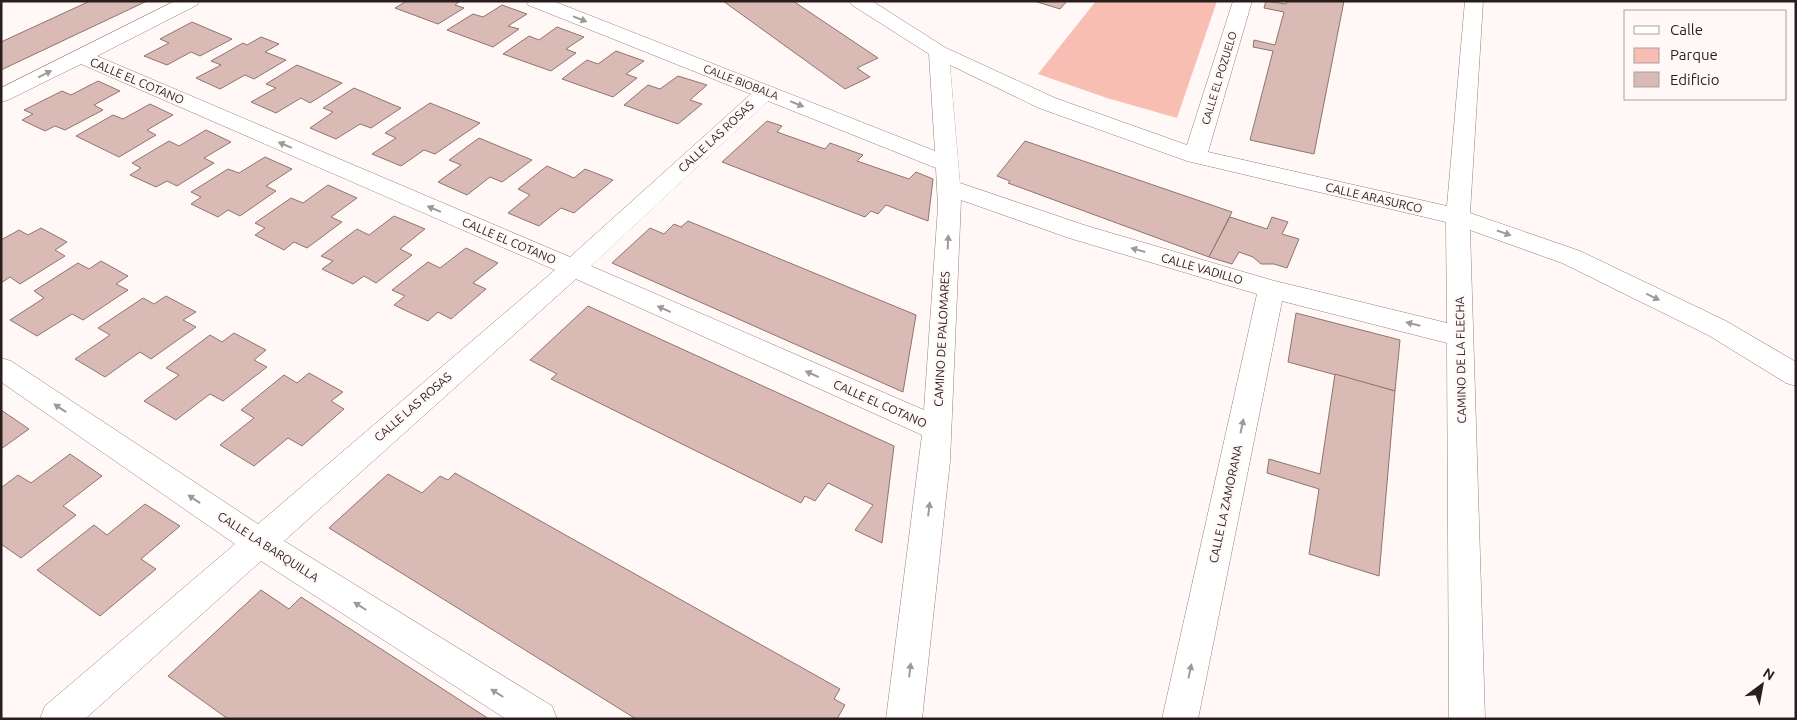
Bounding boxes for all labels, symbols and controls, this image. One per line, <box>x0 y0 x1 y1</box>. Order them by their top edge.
legend <box>1624 10 1787 100</box>
one-way arrow <box>573 15 588 23</box>
text: Calle <box>1670 21 1703 38</box>
street label: CALLE EL POZUELO <box>1199 30 1239 126</box>
text: Parque <box>1670 46 1718 63</box>
street label: CALLE EL COTANO <box>88 55 186 106</box>
street label: CALLE BIOBALA <box>702 62 781 102</box>
one-way arrow <box>38 70 52 78</box>
text: Edificio <box>1670 71 1719 88</box>
street label: CALLE LAS ROSAS <box>675 98 756 175</box>
one-way arrow <box>790 100 805 108</box>
one-way arrow <box>277 141 292 149</box>
street label: CALLE ARASURCO <box>1324 180 1424 215</box>
one-way arrow <box>427 205 442 212</box>
street label: CALLE EL COTANO <box>460 215 558 266</box>
one-way arrow <box>1496 230 1511 237</box>
one-way arrow <box>944 234 952 250</box>
one-way arrow <box>1130 245 1145 253</box>
street label: CALLE VADILLO <box>1160 251 1245 286</box>
street label: CAMINO DE PALOMARES <box>931 271 952 407</box>
one-way arrow <box>1646 293 1660 301</box>
street label: CAMINO DE LA FLECHA <box>1453 296 1468 424</box>
one-way arrow <box>657 304 671 312</box>
one-way arrow <box>1405 320 1420 328</box>
street label: CALLE LAS ROSAS <box>371 370 454 444</box>
one-way arrow <box>805 370 819 378</box>
street label: CALLE EL COTANO <box>832 377 929 430</box>
one-way arrow <box>53 403 66 412</box>
one-way arrow <box>1238 419 1246 434</box>
street label: CALLE LA ZAMORANA <box>1207 443 1244 564</box>
one-way arrow <box>187 494 201 504</box>
one-way arrow <box>925 501 933 517</box>
street label: CALLE LA BARQUILLA <box>215 509 321 584</box>
one-way arrow <box>353 602 366 611</box>
north arrow <box>1737 660 1787 710</box>
one-way arrow <box>906 662 914 678</box>
one-way arrow <box>1187 663 1195 679</box>
text: N <box>1760 664 1778 684</box>
one-way arrow <box>491 688 504 697</box>

